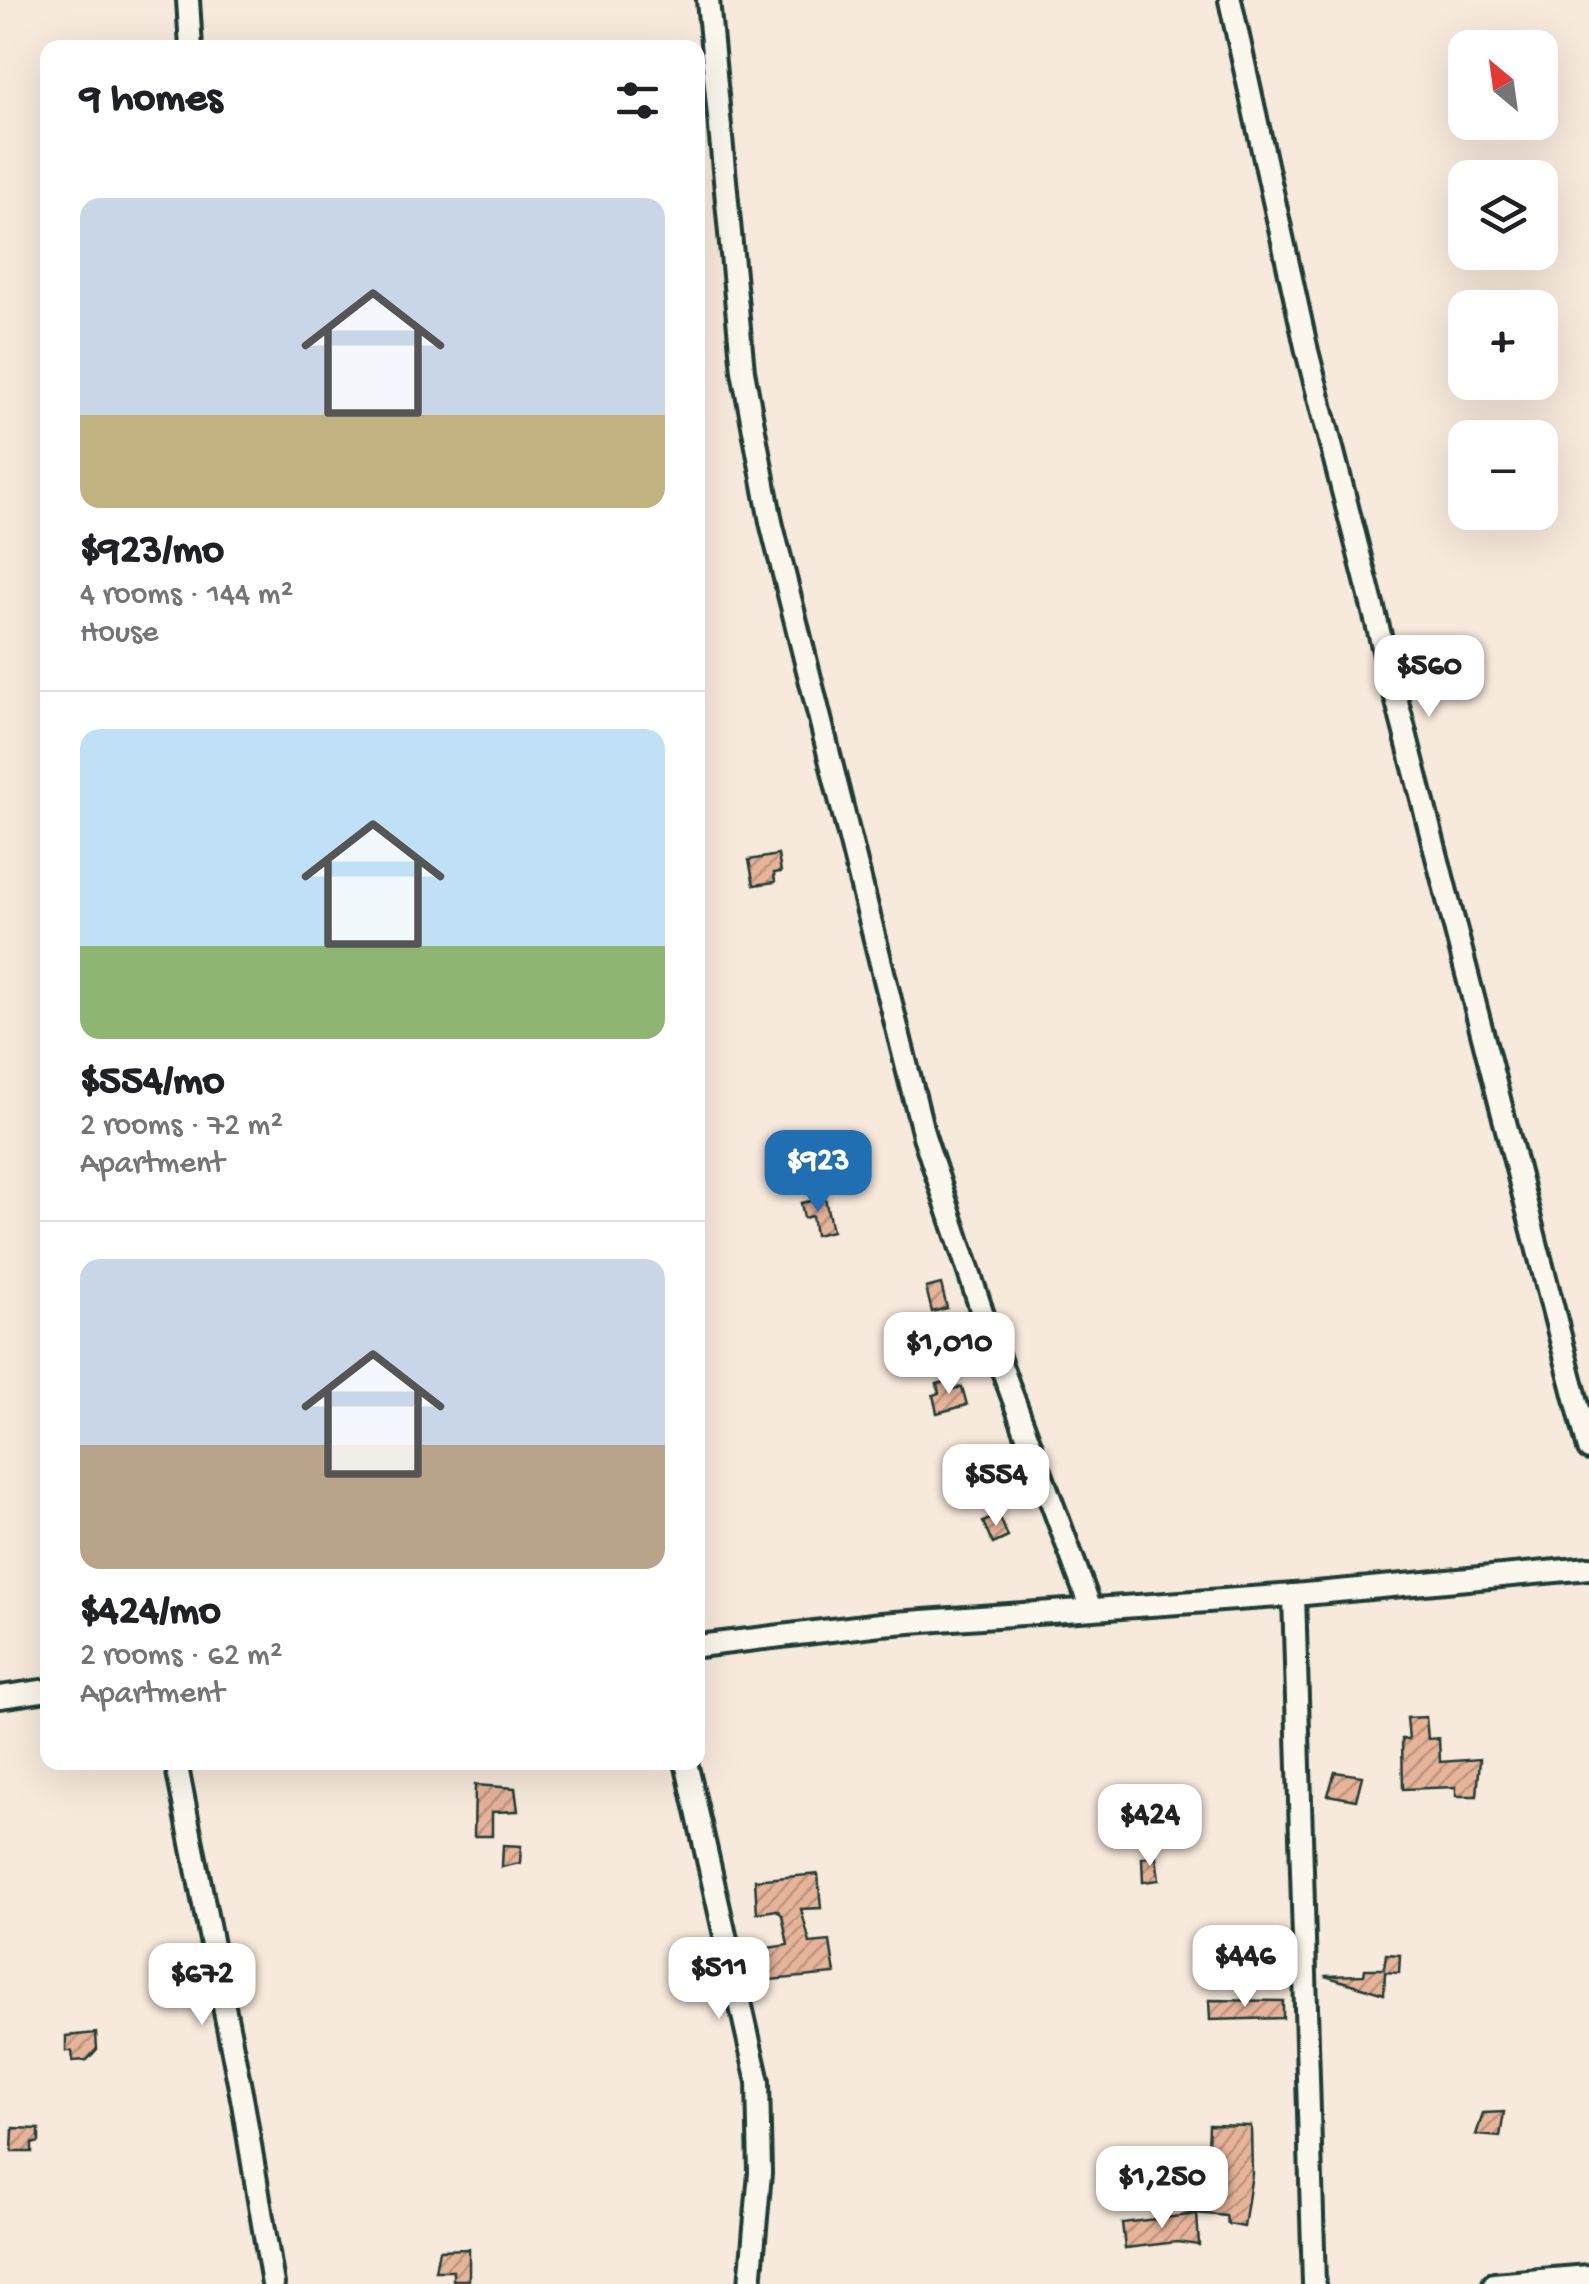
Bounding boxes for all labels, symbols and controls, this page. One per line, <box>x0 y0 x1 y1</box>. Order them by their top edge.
north arrow <box>1448 30 1558 140</box>
map controls <box>1448 30 1558 530</box>
icon: filters <box>610 73 665 128</box>
text: 9 homes <box>80 76 222 125</box>
button: layers <box>1448 160 1558 270</box>
icon: home <box>283 263 463 443</box>
button: + <box>1448 290 1558 400</box>
button: − <box>1448 420 1558 530</box>
text: $923/mo <box>80 528 224 577</box>
text: 4 rooms · 144 m² <box>80 577 293 615</box>
text: House <box>80 615 158 653</box>
pin: $560 <box>1370 635 1488 720</box>
text: $560 <box>1396 648 1462 686</box>
icon: home <box>283 794 463 974</box>
text: $554/mo <box>80 1059 225 1108</box>
text: 2 rooms · 72 m² <box>80 1108 283 1146</box>
pin: $923 <box>759 1130 877 1215</box>
text: $923 <box>787 1143 849 1181</box>
text: Apartment <box>80 1146 224 1184</box>
pin: $1,010 <box>868 1312 1030 1397</box>
icon: home <box>283 1324 463 1504</box>
text: $1,010 <box>906 1325 992 1363</box>
pin: $554 <box>937 1444 1055 1529</box>
text: $554 <box>964 1457 1028 1495</box>
text: $424/mo <box>80 1589 221 1638</box>
text: 2 rooms · 62 m² <box>80 1638 282 1676</box>
text: Apartment <box>80 1676 224 1714</box>
pin: $424 <box>1091 1784 1209 1869</box>
text: $424 <box>1120 1797 1180 1835</box>
pin: $446 <box>1186 1925 1304 2010</box>
pin: $511 <box>660 1937 778 2022</box>
text: $446 <box>1215 1938 1275 1976</box>
pin: $672 <box>143 1943 261 2028</box>
text: $511 <box>690 1950 748 1988</box>
text: $672 <box>171 1956 233 1994</box>
pin: $1,250 <box>1081 2146 1243 2231</box>
text: $1,250 <box>1118 2159 1206 2197</box>

